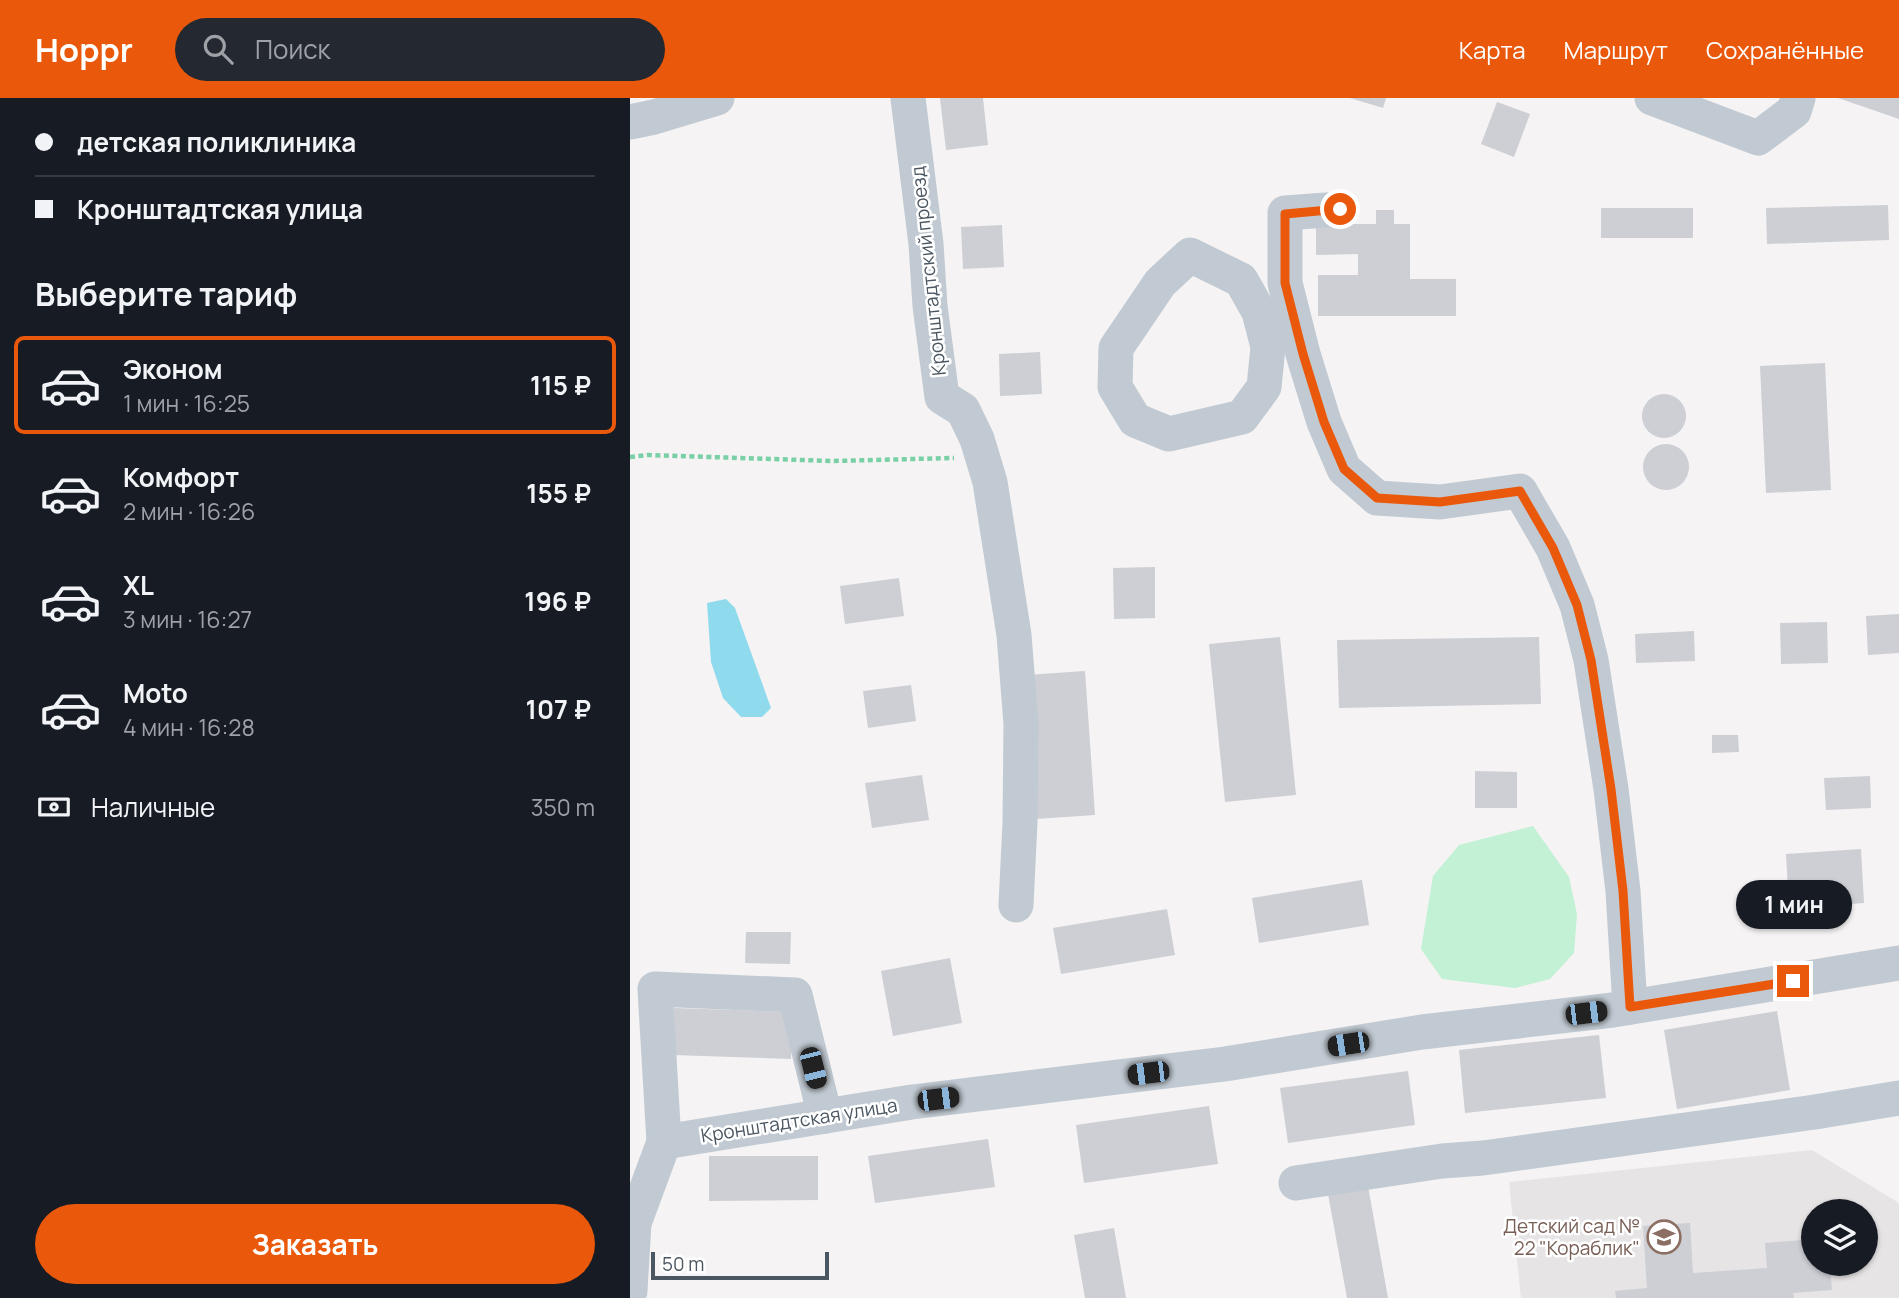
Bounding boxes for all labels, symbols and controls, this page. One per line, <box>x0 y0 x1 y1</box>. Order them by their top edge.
search box <box>175 18 665 81</box>
text: Hoppr <box>35 27 133 72</box>
icon: search <box>199 30 237 68</box>
text: Поиск <box>255 31 330 67</box>
text: Карта <box>1459 33 1526 66</box>
text: Маршрут <box>1564 33 1668 66</box>
text: Сохранённые <box>1706 33 1864 66</box>
text: детская поликлиника <box>77 124 356 160</box>
street label: Кронштадтский проезд <box>904 165 952 377</box>
text: Кронштадтская улица <box>77 191 363 227</box>
route start <box>1324 193 1356 225</box>
text: Выберите тариф <box>35 272 297 316</box>
text: Эконом <box>123 351 223 387</box>
icon: car <box>39 354 102 417</box>
text: 115 ₽ <box>530 367 591 403</box>
text: 1 мин · 16:25 <box>123 387 250 419</box>
text: Комфорт <box>123 459 239 495</box>
icon: car <box>39 462 102 525</box>
text: 155 ₽ <box>526 475 591 511</box>
text: 2 мин · 16:26 <box>123 495 255 527</box>
text: XL <box>123 567 154 603</box>
icon: car <box>39 570 102 633</box>
text: 196 ₽ <box>524 583 591 619</box>
text: 3 мин · 16:27 <box>123 603 252 635</box>
text: Moto <box>123 675 188 711</box>
icon: car <box>39 678 102 741</box>
text: 107 ₽ <box>526 691 591 727</box>
text: 4 мин · 16:28 <box>123 711 255 743</box>
icon: cash <box>35 788 73 826</box>
text: Наличные <box>91 789 215 825</box>
text: 350 m <box>531 791 595 823</box>
callout: 1 мин <box>1735 880 1851 928</box>
text: 1 мин <box>1764 888 1824 920</box>
route end <box>1777 965 1809 997</box>
car <box>1564 1000 1609 1026</box>
car <box>1326 1030 1371 1058</box>
car <box>798 1045 829 1091</box>
car <box>1126 1060 1171 1086</box>
car <box>916 1086 961 1112</box>
street label: Кронштадтская улица <box>699 1092 899 1148</box>
map controls <box>1801 1199 1878 1276</box>
button: layers <box>1801 1199 1878 1276</box>
button: Заказать <box>35 1204 595 1284</box>
place label: Детский сад № 22 "Кораблик" <box>1503 1213 1640 1261</box>
school or university icon: Детский сад № 22 "Кораблик" <box>1645 1218 1683 1256</box>
scale bar <box>651 1249 830 1281</box>
text: 50 m <box>662 1251 704 1277</box>

